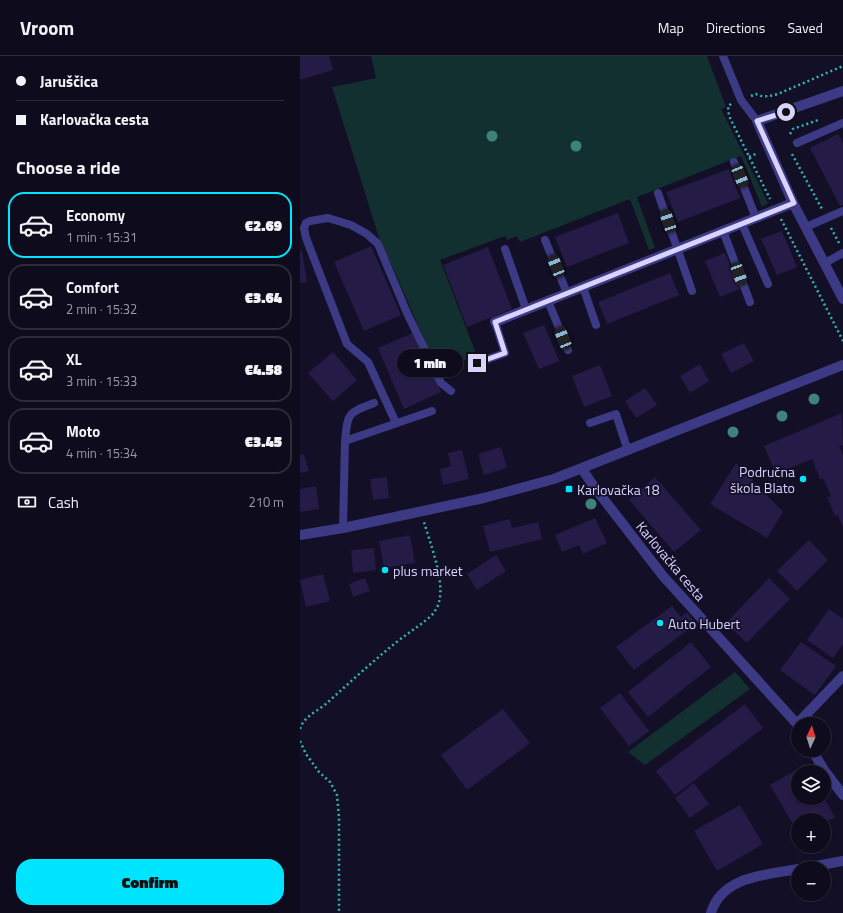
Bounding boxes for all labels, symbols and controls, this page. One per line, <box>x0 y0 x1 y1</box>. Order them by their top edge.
text: Vroom <box>20 13 74 42</box>
text: Map <box>658 17 684 38</box>
text: Directions <box>706 17 765 38</box>
text: Saved <box>787 17 823 38</box>
text: Jaruščica <box>40 70 98 93</box>
route start <box>777 103 795 121</box>
text: Karlovačka cesta <box>40 108 149 131</box>
text: Choose a ride <box>16 154 120 181</box>
car <box>730 163 750 189</box>
text: Economy <box>66 204 125 227</box>
icon: car <box>18 207 54 243</box>
car <box>658 208 678 234</box>
text: €2.69 <box>245 214 282 237</box>
text: 1 min · 15:31 <box>66 227 137 247</box>
car <box>546 253 566 279</box>
car <box>729 261 749 287</box>
text: Comfort <box>66 276 119 299</box>
icon: car <box>18 279 54 315</box>
text: €3.64 <box>245 286 282 309</box>
text: 2 min · 15:32 <box>66 299 137 319</box>
car <box>553 325 573 351</box>
text: XL <box>66 348 82 371</box>
callout: 1 min <box>397 349 463 377</box>
icon: car <box>18 351 54 387</box>
text: 1 min <box>414 353 446 373</box>
route end <box>468 354 486 372</box>
text: €4.58 <box>245 358 282 381</box>
text: 3 min · 15:33 <box>66 371 137 391</box>
text: Moto <box>66 420 100 443</box>
icon: car <box>18 423 54 459</box>
text: €3.45 <box>245 430 282 453</box>
text: 4 min · 15:34 <box>66 443 137 463</box>
place label: Područna škola Blato <box>730 461 795 498</box>
marker: Područna škola Blato <box>798 474 808 484</box>
place label: Karlovačka 18 <box>577 479 660 500</box>
marker: Karlovačka 18 <box>564 484 574 494</box>
icon: cash <box>16 491 38 513</box>
text: Cash <box>48 491 79 514</box>
text: 210 m <box>248 492 284 512</box>
street label: Karlovačka cesta <box>631 517 711 605</box>
place label: plus market <box>393 560 463 581</box>
marker: plus market <box>380 565 390 575</box>
place label: Auto Hubert <box>668 613 740 634</box>
marker: Auto Hubert <box>655 618 665 628</box>
north arrow <box>791 717 831 757</box>
map controls <box>791 717 831 901</box>
button: layers <box>791 765 831 805</box>
button: + <box>791 813 831 853</box>
button: Confirm <box>16 859 284 905</box>
button: − <box>791 861 831 901</box>

